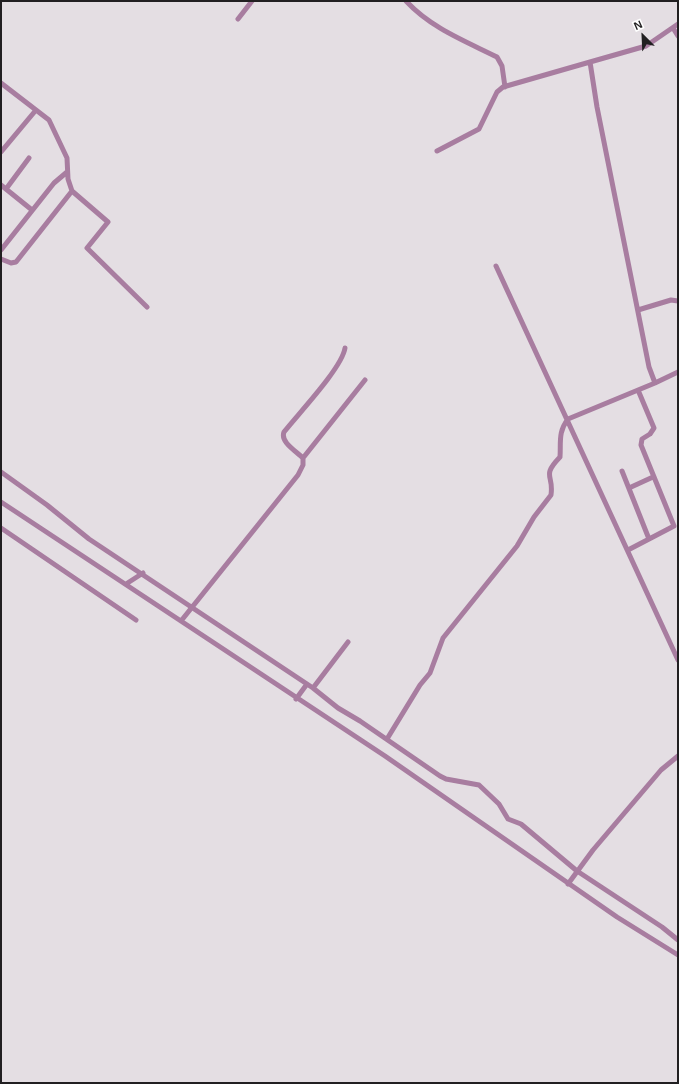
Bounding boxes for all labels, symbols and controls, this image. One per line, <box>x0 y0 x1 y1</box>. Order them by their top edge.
north arrow <box>623 16 663 56</box>
text: N <box>632 18 644 32</box>

